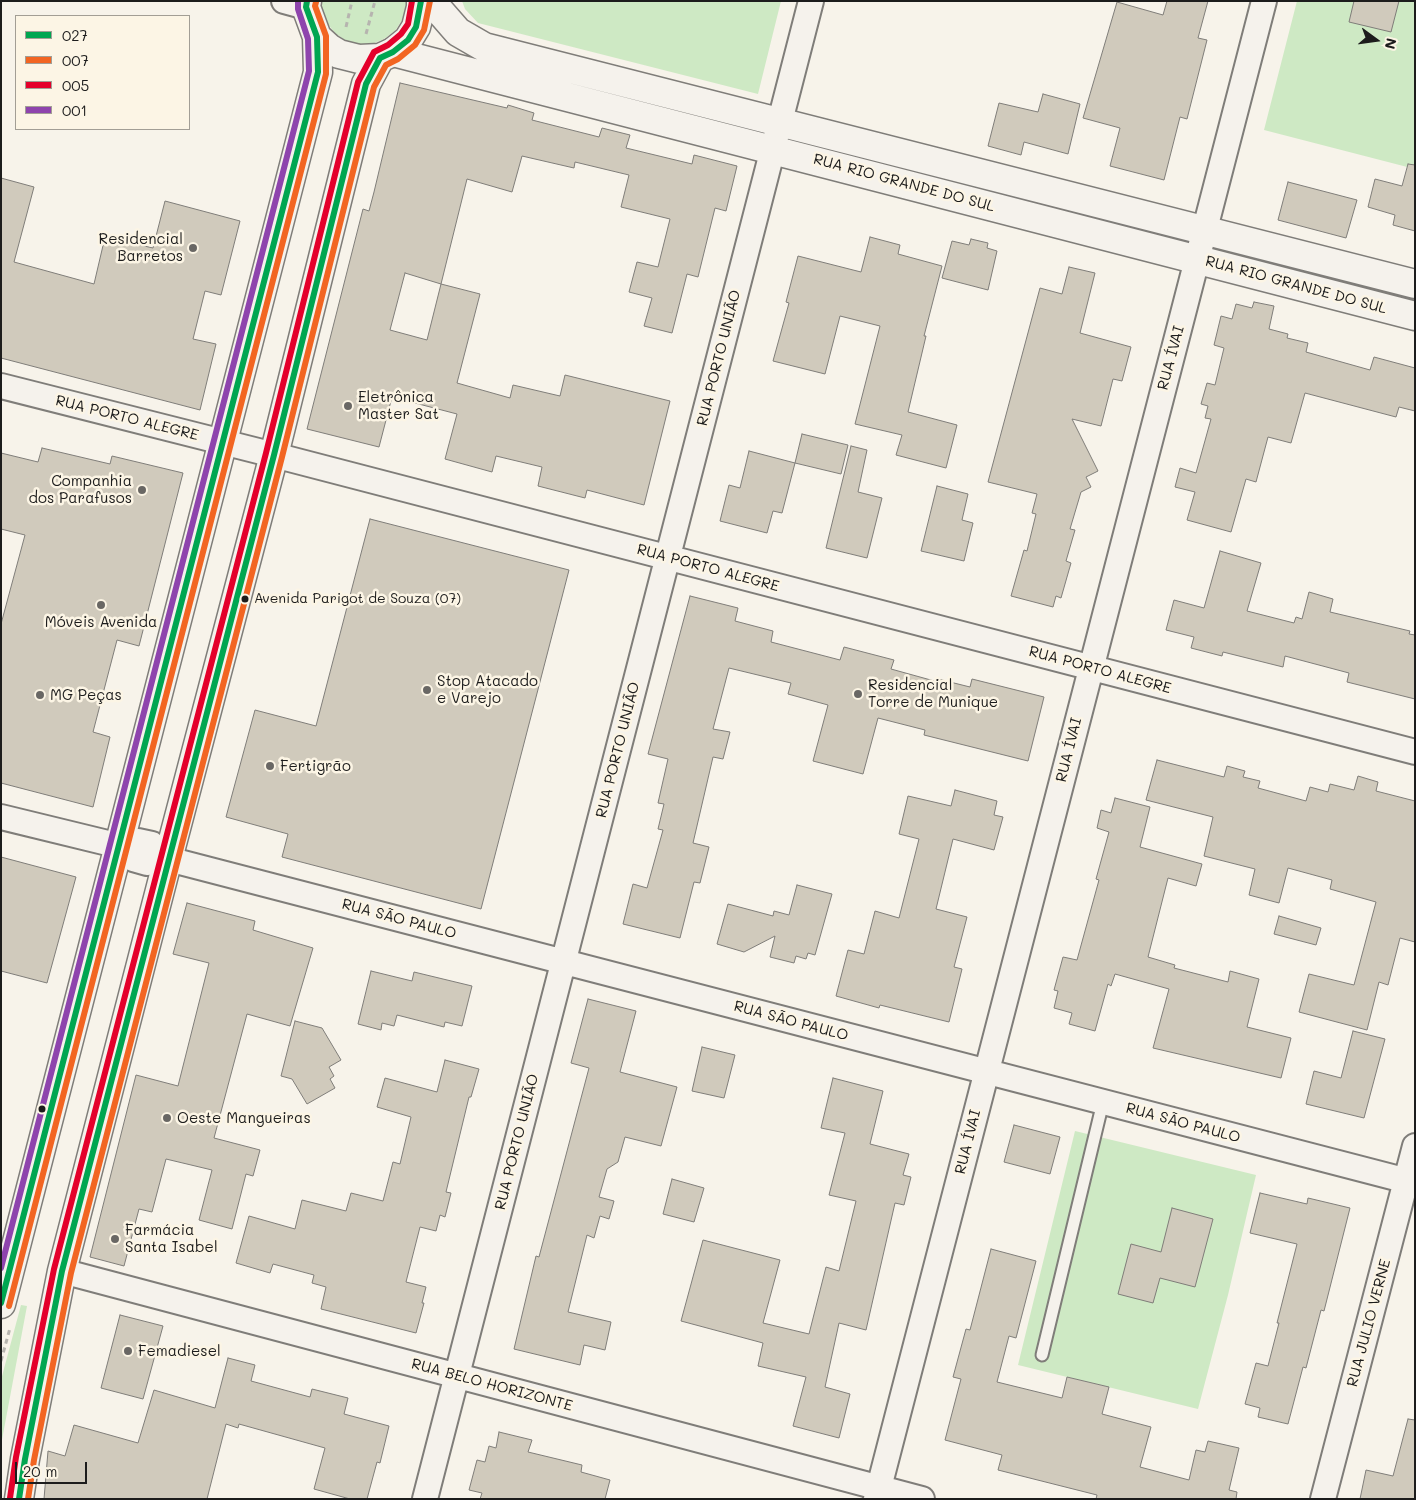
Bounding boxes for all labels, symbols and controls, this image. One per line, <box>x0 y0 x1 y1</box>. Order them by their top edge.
legend <box>15 15 190 130</box>
north arrow <box>1351 15 1401 65</box>
text: 027 <box>62 25 88 45</box>
text: N <box>1381 36 1402 51</box>
text: 007 <box>62 50 89 70</box>
text: 005 <box>62 75 89 95</box>
text: 001 <box>62 100 87 120</box>
street label: RUA RIO GRANDE DO SUL <box>811 150 997 216</box>
place label: Residencial Barretos <box>99 230 183 265</box>
marker: Residencial Barretos <box>187 242 199 254</box>
street label: RUA RIO GRANDE DO SUL <box>1203 252 1389 318</box>
street label: RUA PORTO UNIÃO <box>693 288 745 428</box>
street label: RUA ÍVAI <box>1154 324 1188 392</box>
place label: Eletrônica Master Sat <box>358 388 439 423</box>
street label: RUA PORTO ALEGRE <box>54 392 200 444</box>
marker: Eletrônica Master Sat <box>342 400 354 412</box>
place label: Companhia dos Parafusos <box>29 472 132 507</box>
marker: Companhia dos Parafusos <box>136 484 148 496</box>
street label: RUA PORTO ALEGRE <box>635 540 781 596</box>
place label: Avenida Parigot de Souza (07) <box>254 591 461 607</box>
marker: Avenida Parigot de Souza (07) <box>240 594 250 604</box>
marker: Móveis Avenida <box>95 599 107 611</box>
place label: Móveis Avenida <box>45 613 157 631</box>
street label: RUA PORTO ALEGRE <box>1027 642 1173 698</box>
place label: Stop Atacado e Varejo <box>437 672 538 707</box>
place label: Residencial Torre de Munique <box>868 676 998 711</box>
street label: RUA PORTO UNIÃO <box>592 680 644 820</box>
marker: Stop Atacado e Varejo <box>421 684 433 696</box>
place label: MG Peças <box>50 686 122 704</box>
marker: Residencial Torre de Munique <box>852 688 864 700</box>
marker: MG Peças <box>34 689 46 701</box>
street label: RUA ÍVAI <box>1052 716 1086 784</box>
place label: Fertigrão <box>280 757 351 775</box>
marker: Fertigrão <box>264 760 276 772</box>
street label: RUA SÃO PAULO <box>340 895 458 943</box>
street label: RUA SÃO PAULO <box>732 997 850 1045</box>
street label: RUA PORTO UNIÃO <box>491 1072 543 1212</box>
street label: RUA SÃO PAULO <box>1124 1099 1242 1147</box>
unlabelled marker <box>37 1104 47 1114</box>
street label: RUA ÍVAI <box>951 1108 985 1176</box>
place label: Oeste Mangueiras <box>177 1109 311 1127</box>
marker: Oeste Mangueiras <box>161 1112 173 1124</box>
place label: Farmácia Santa Isabel <box>125 1221 218 1256</box>
marker: Farmácia Santa Isabel <box>109 1233 121 1245</box>
street label: RUA JULIO VERNE <box>1343 1257 1395 1389</box>
place label: Femadiesel <box>138 1342 221 1360</box>
marker: Femadiesel <box>122 1345 134 1357</box>
street label: RUA BELO HORIZONTE <box>409 1355 575 1415</box>
scale bar <box>18 1452 90 1484</box>
text: 20 m <box>23 1461 57 1481</box>

